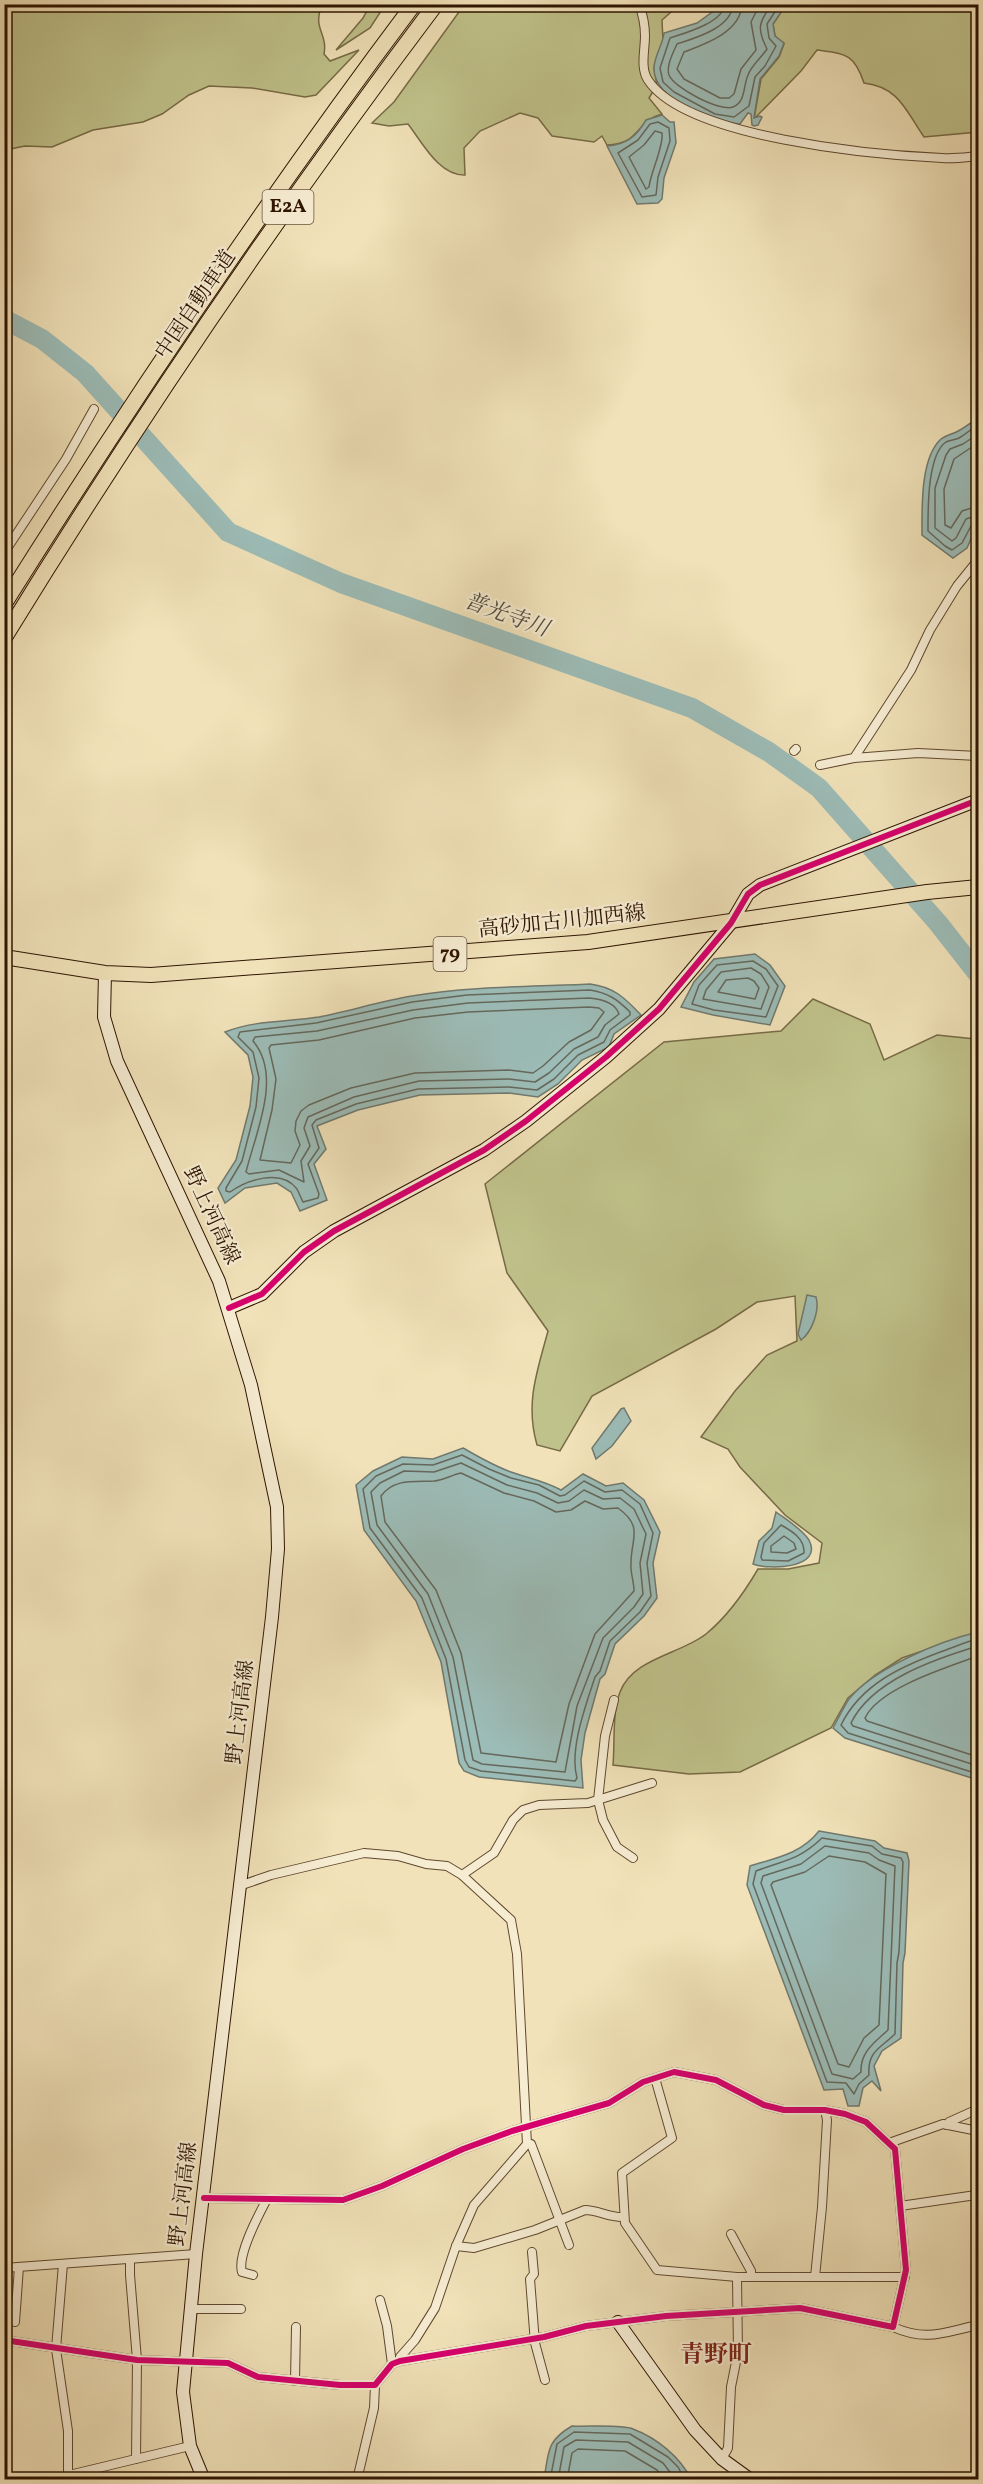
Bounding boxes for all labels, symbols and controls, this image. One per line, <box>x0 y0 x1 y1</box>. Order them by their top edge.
road number: E2A <box>262 190 314 224</box>
street label: 中国自動車道 <box>149 245 243 365</box>
water label: 普光寺川 <box>459 586 555 646</box>
street label: 高砂加古川加西線 <box>477 899 647 945</box>
road number: 79 <box>434 937 466 971</box>
street label: 野上河高線 <box>176 1162 246 1270</box>
street label: 野上河高線 <box>220 1658 262 1766</box>
street label: 野上河高線 <box>163 2140 205 2248</box>
district label: 青野町 <box>680 2339 752 2373</box>

